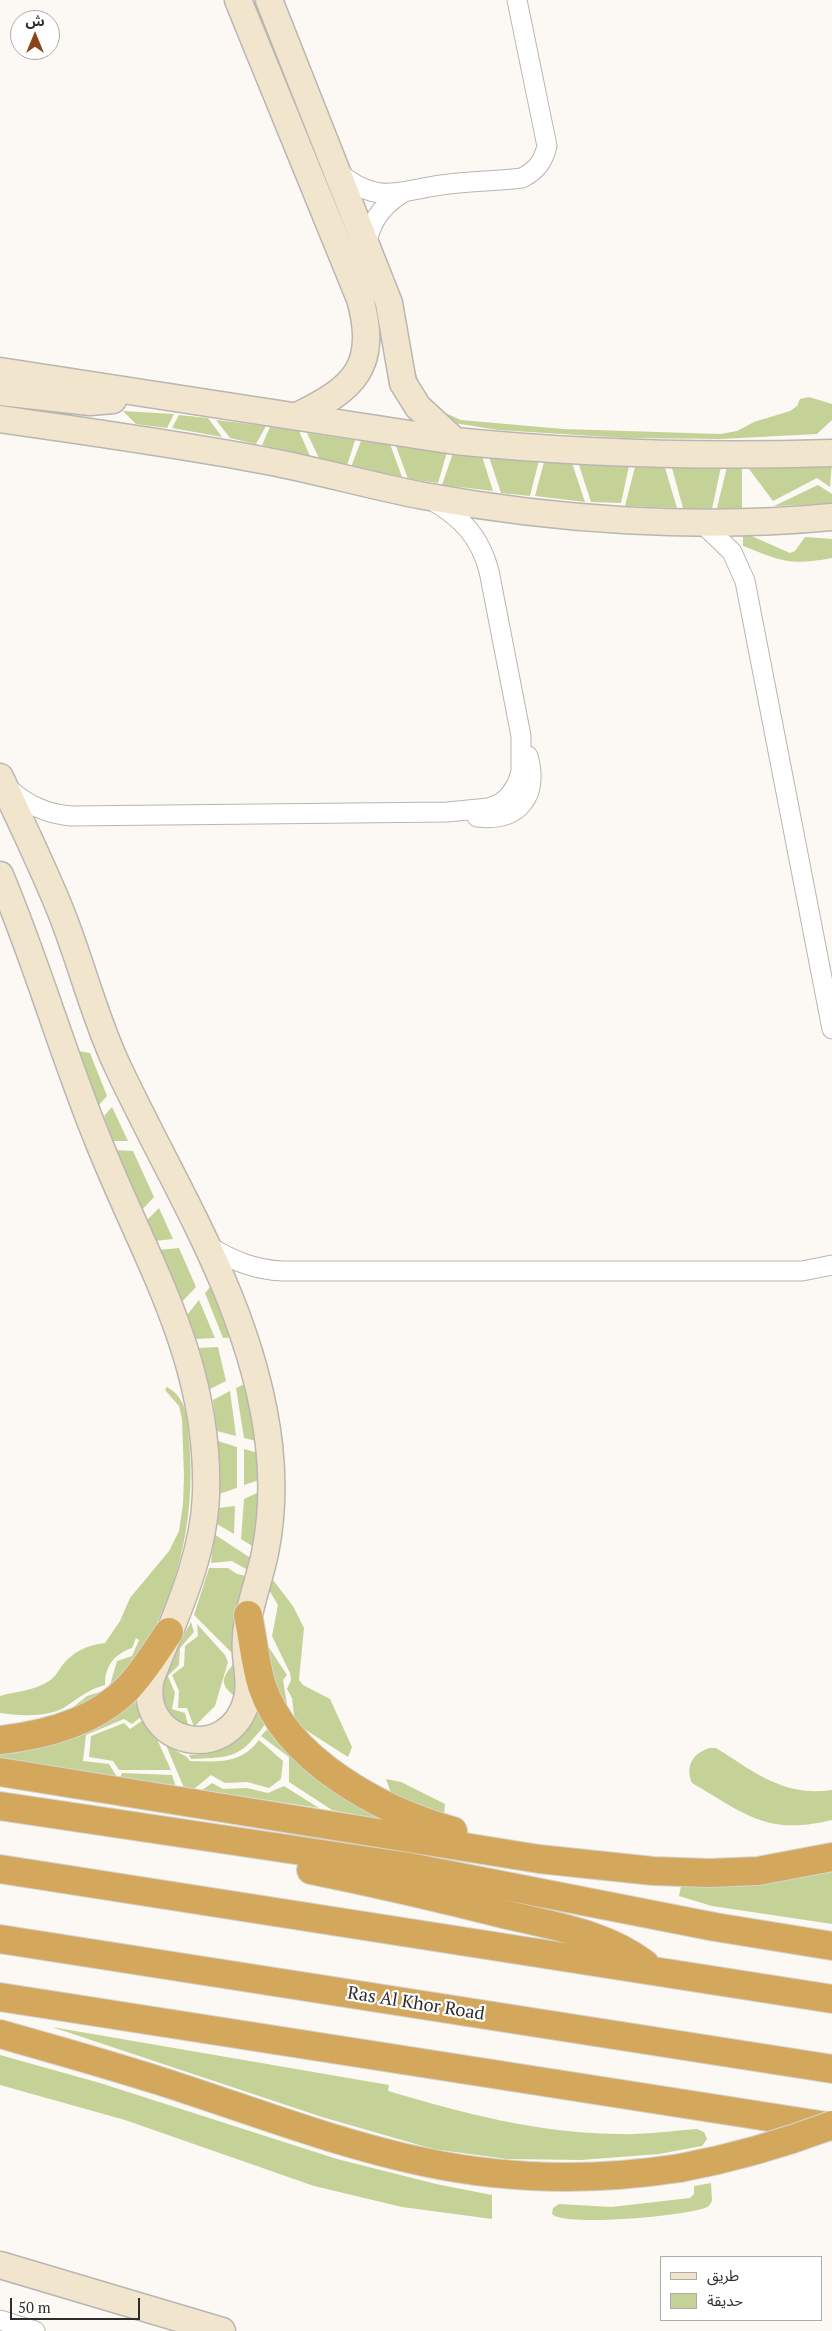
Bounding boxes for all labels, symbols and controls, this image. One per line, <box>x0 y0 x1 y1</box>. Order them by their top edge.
north arrow <box>10 10 60 60</box>
text: ش <box>25 11 45 30</box>
street label: Ras Al Khor Road <box>346 1983 486 2025</box>
legend <box>660 2256 822 2321</box>
text: طريق <box>707 2265 739 2285</box>
scale bar <box>12 2288 142 2320</box>
text: حديقة <box>707 2290 743 2310</box>
text: 50 m <box>18 2297 51 2317</box>

